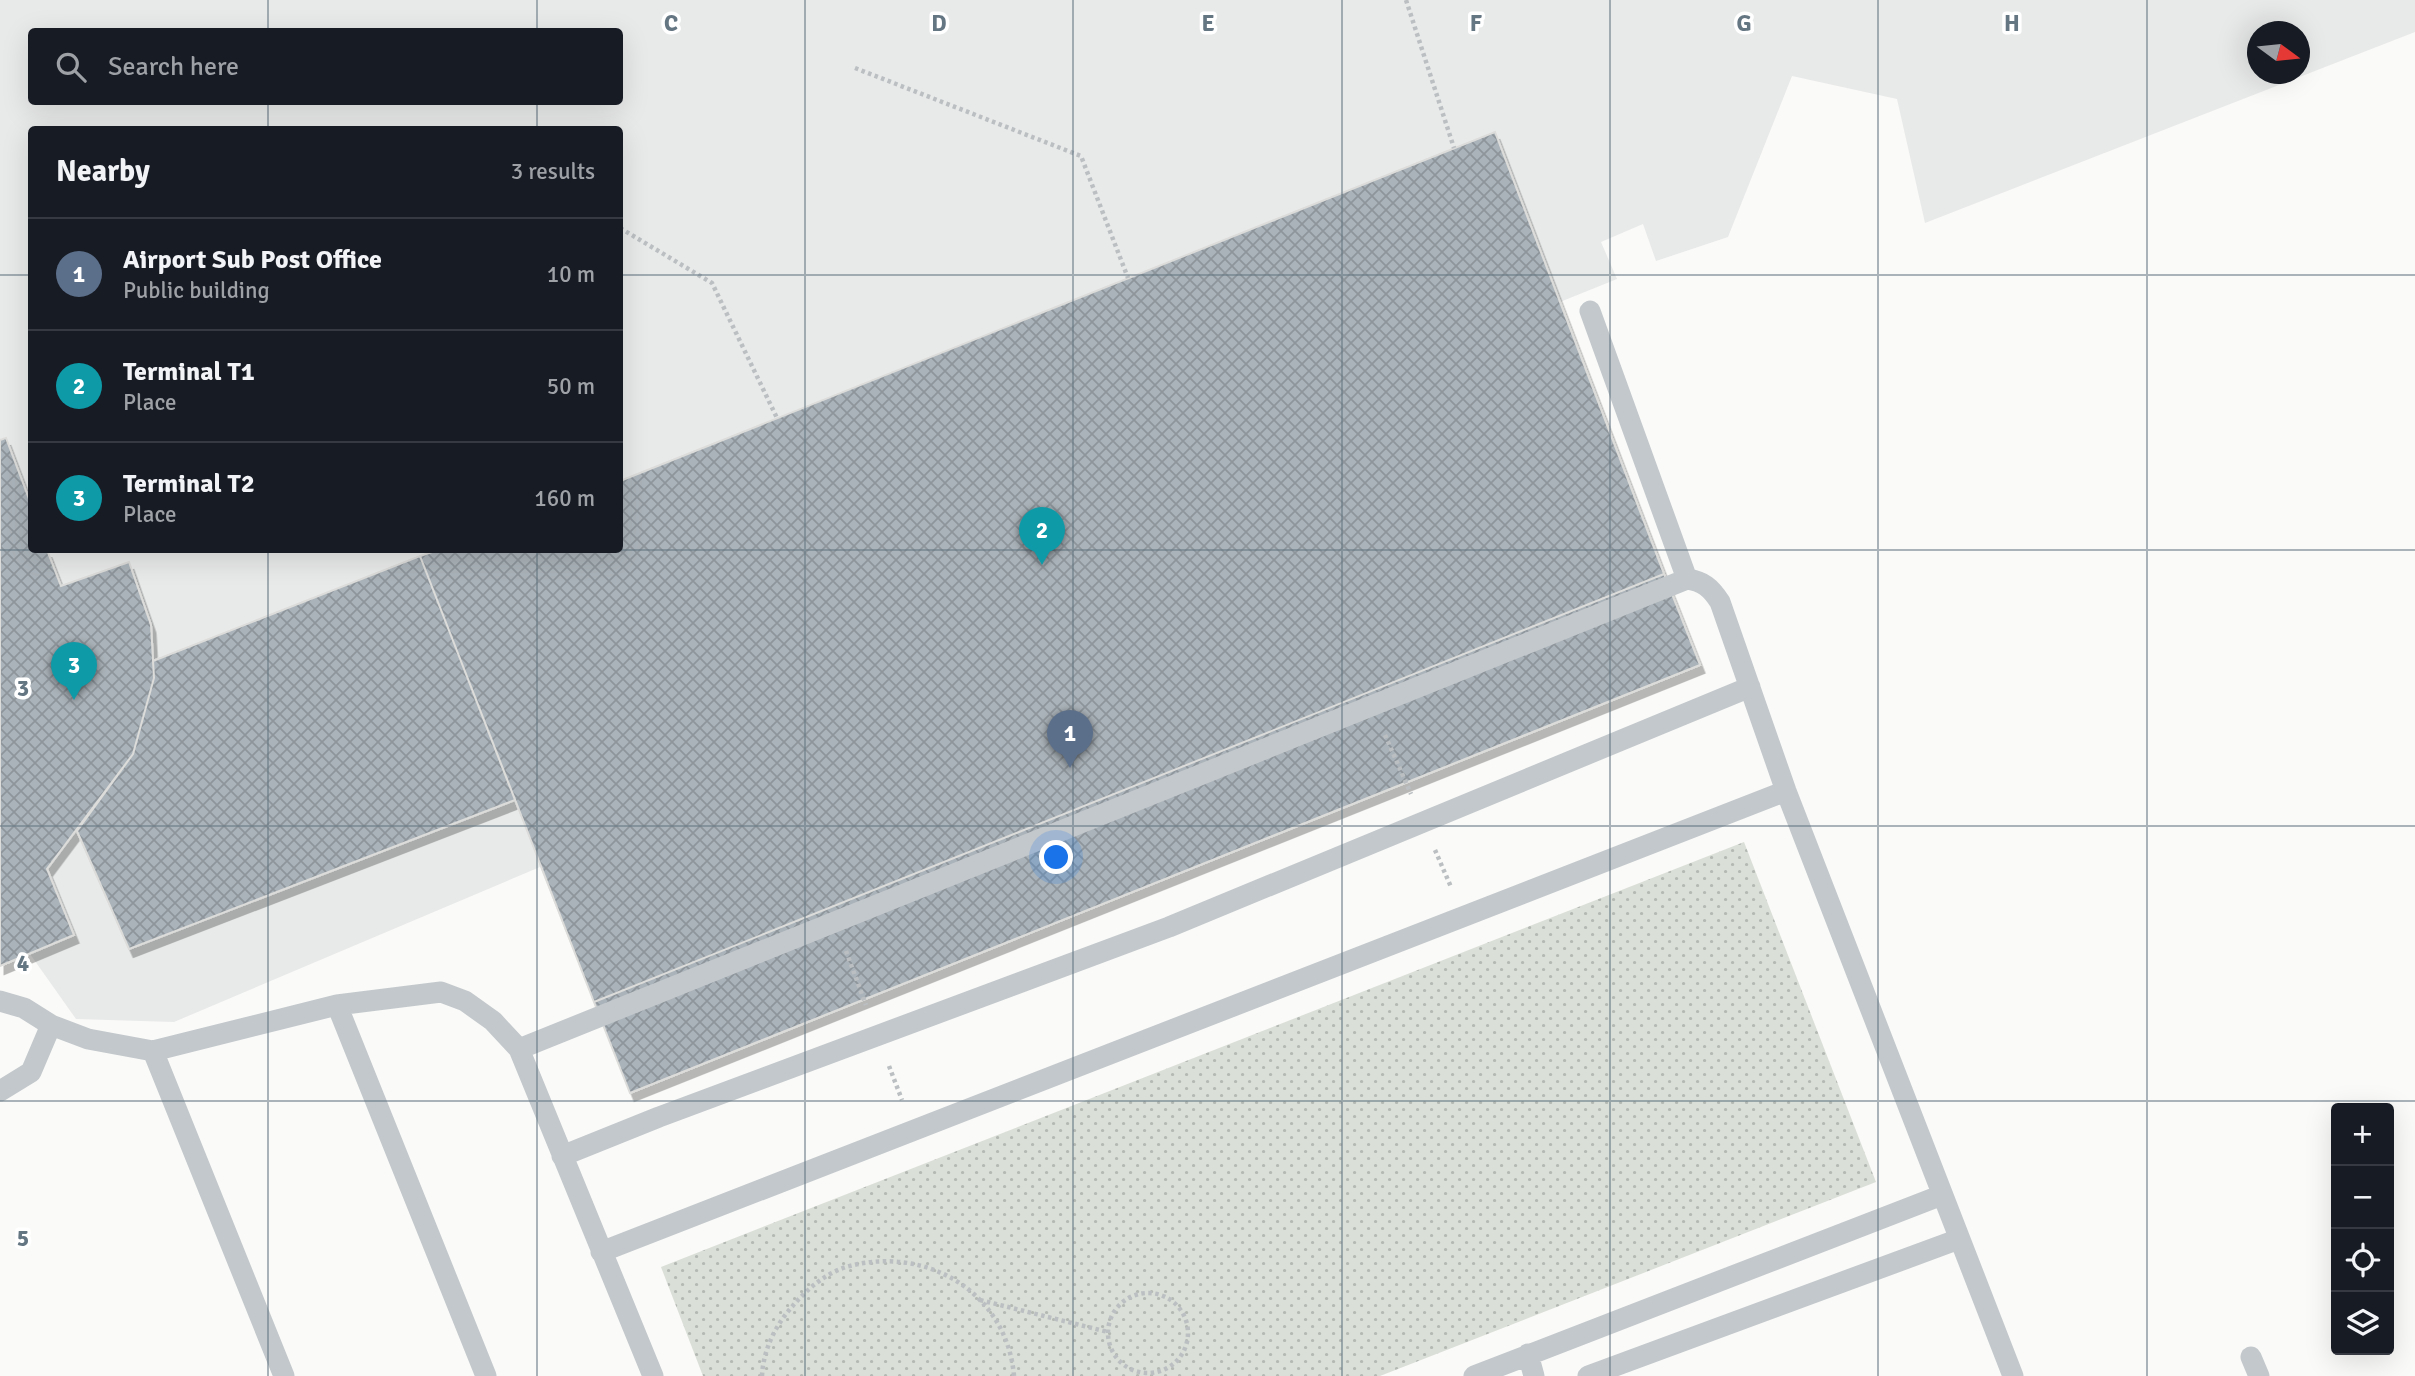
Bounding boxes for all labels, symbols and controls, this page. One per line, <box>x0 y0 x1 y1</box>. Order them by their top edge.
text: C <box>664 9 678 38</box>
text: D <box>931 9 947 38</box>
text: E <box>1201 9 1215 38</box>
text: F <box>1470 9 1482 38</box>
text: G <box>1736 9 1752 38</box>
text: H <box>2004 9 2020 38</box>
north arrow <box>2247 21 2310 84</box>
search box <box>28 28 623 105</box>
icon: search <box>52 48 90 86</box>
text: Search here <box>108 51 239 83</box>
text: Nearby <box>56 153 150 190</box>
text: 3 results <box>511 157 595 186</box>
text: Airport Sub Post Office <box>123 244 382 276</box>
text: 1 <box>73 260 85 289</box>
text: 10 m <box>547 260 595 289</box>
text: Public building <box>123 276 270 305</box>
text: Terminal T1 <box>123 356 255 388</box>
text: 2 <box>73 372 85 401</box>
text: 50 m <box>547 372 595 401</box>
text: Place <box>123 388 177 417</box>
text: Terminal T2 <box>123 468 255 500</box>
text: 3 <box>73 484 85 513</box>
text: 160 m <box>534 484 595 513</box>
text: Place <box>123 500 177 529</box>
pin: 2 <box>1019 507 1065 565</box>
pin: 3 <box>51 642 97 700</box>
text: 3 <box>17 674 29 703</box>
pin: 1 <box>1047 710 1093 768</box>
your location <box>1039 840 1073 874</box>
text: 4 <box>17 949 29 978</box>
map controls <box>2331 1103 2394 1355</box>
button: + <box>2331 1103 2394 1166</box>
button: − <box>2331 1166 2394 1229</box>
text: 5 <box>17 1224 29 1253</box>
button: locate <box>2331 1229 2394 1292</box>
button: layers <box>2331 1292 2394 1355</box>

